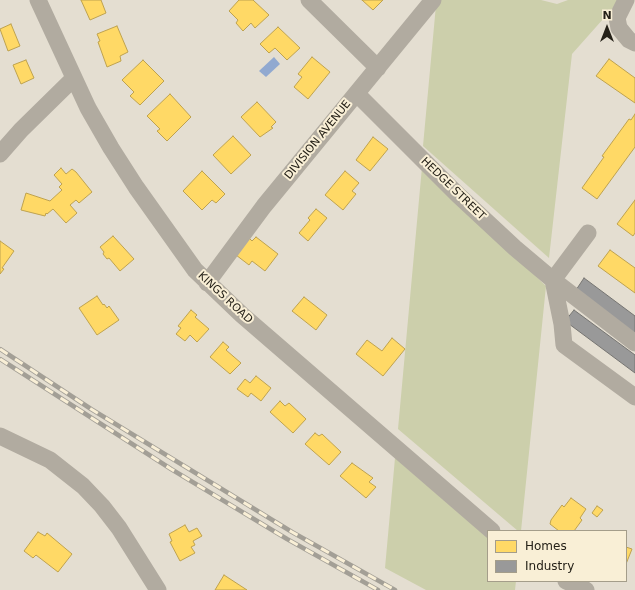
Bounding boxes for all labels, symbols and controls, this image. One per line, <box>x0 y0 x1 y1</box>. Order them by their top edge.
north arrow <box>587 8 627 48</box>
text: N <box>602 9 612 22</box>
street label: DIVISION AVENUE <box>282 98 354 182</box>
street label: HEDGE STREET <box>418 155 488 223</box>
street label: KINGS ROAD <box>195 269 255 327</box>
legend <box>487 530 627 582</box>
text: Homes <box>525 539 567 553</box>
text: Industry <box>525 559 574 573</box>

